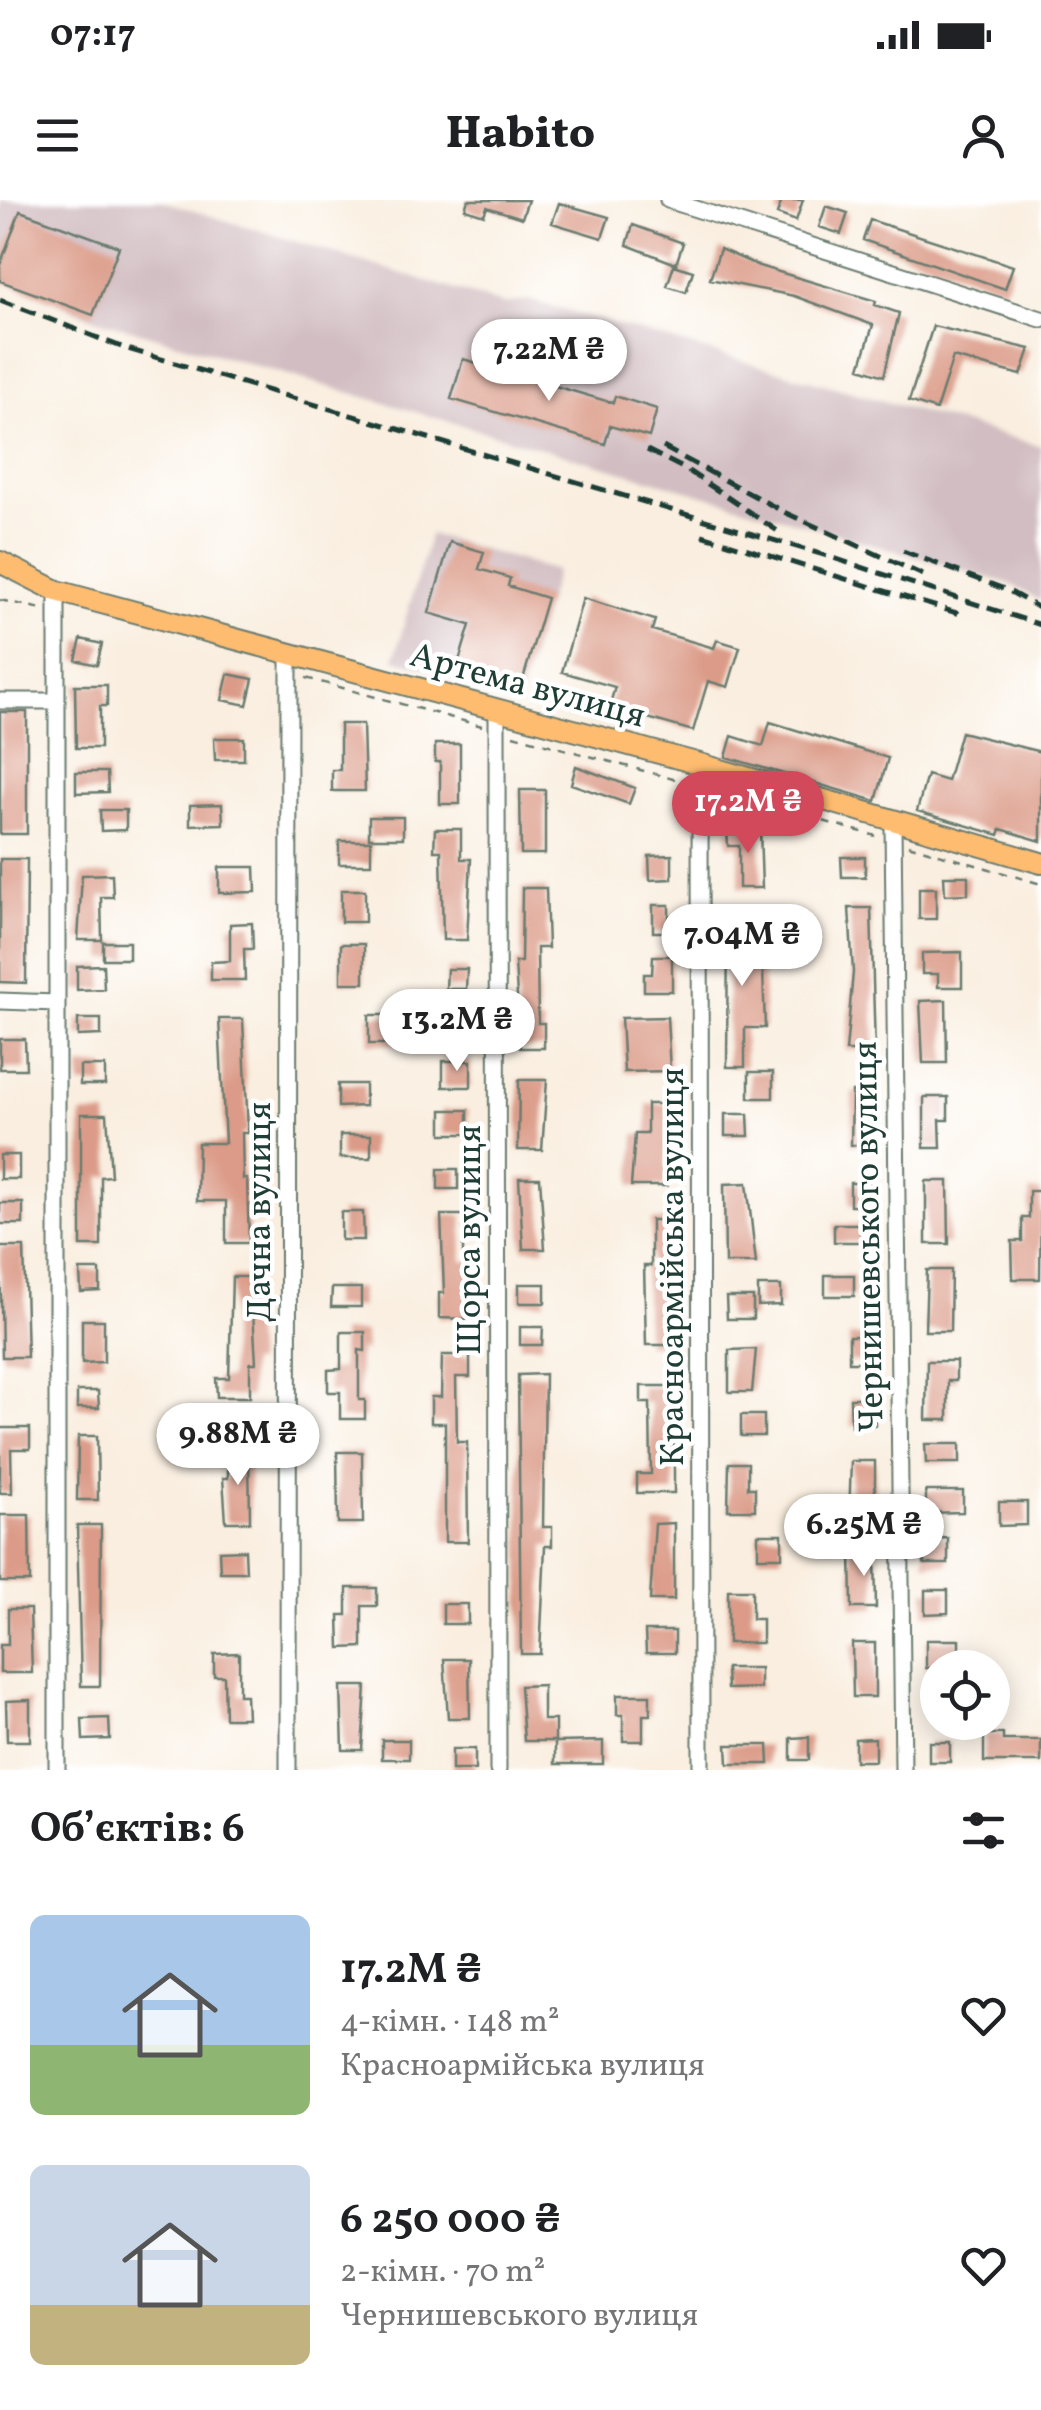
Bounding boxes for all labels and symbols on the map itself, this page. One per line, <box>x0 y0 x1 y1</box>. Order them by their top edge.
pin: 7.22M ₴ <box>457 319 641 404</box>
street label: Артема вулиця <box>404 632 650 741</box>
pin: 17.2M ₴ <box>656 771 840 856</box>
pin: 7.04M ₴ <box>650 904 834 989</box>
pin: 13.2M ₴ <box>365 989 549 1074</box>
street label: Чернишевського вулиця <box>843 1041 897 1433</box>
street label: Красноармійська вулиця <box>650 1068 698 1466</box>
street label: Дачна вулиця <box>237 1102 285 1322</box>
street label: Щорса вулиця <box>447 1125 495 1355</box>
pin: 9.88M ₴ <box>146 1403 330 1488</box>
pin: 6.25M ₴ <box>772 1494 956 1579</box>

